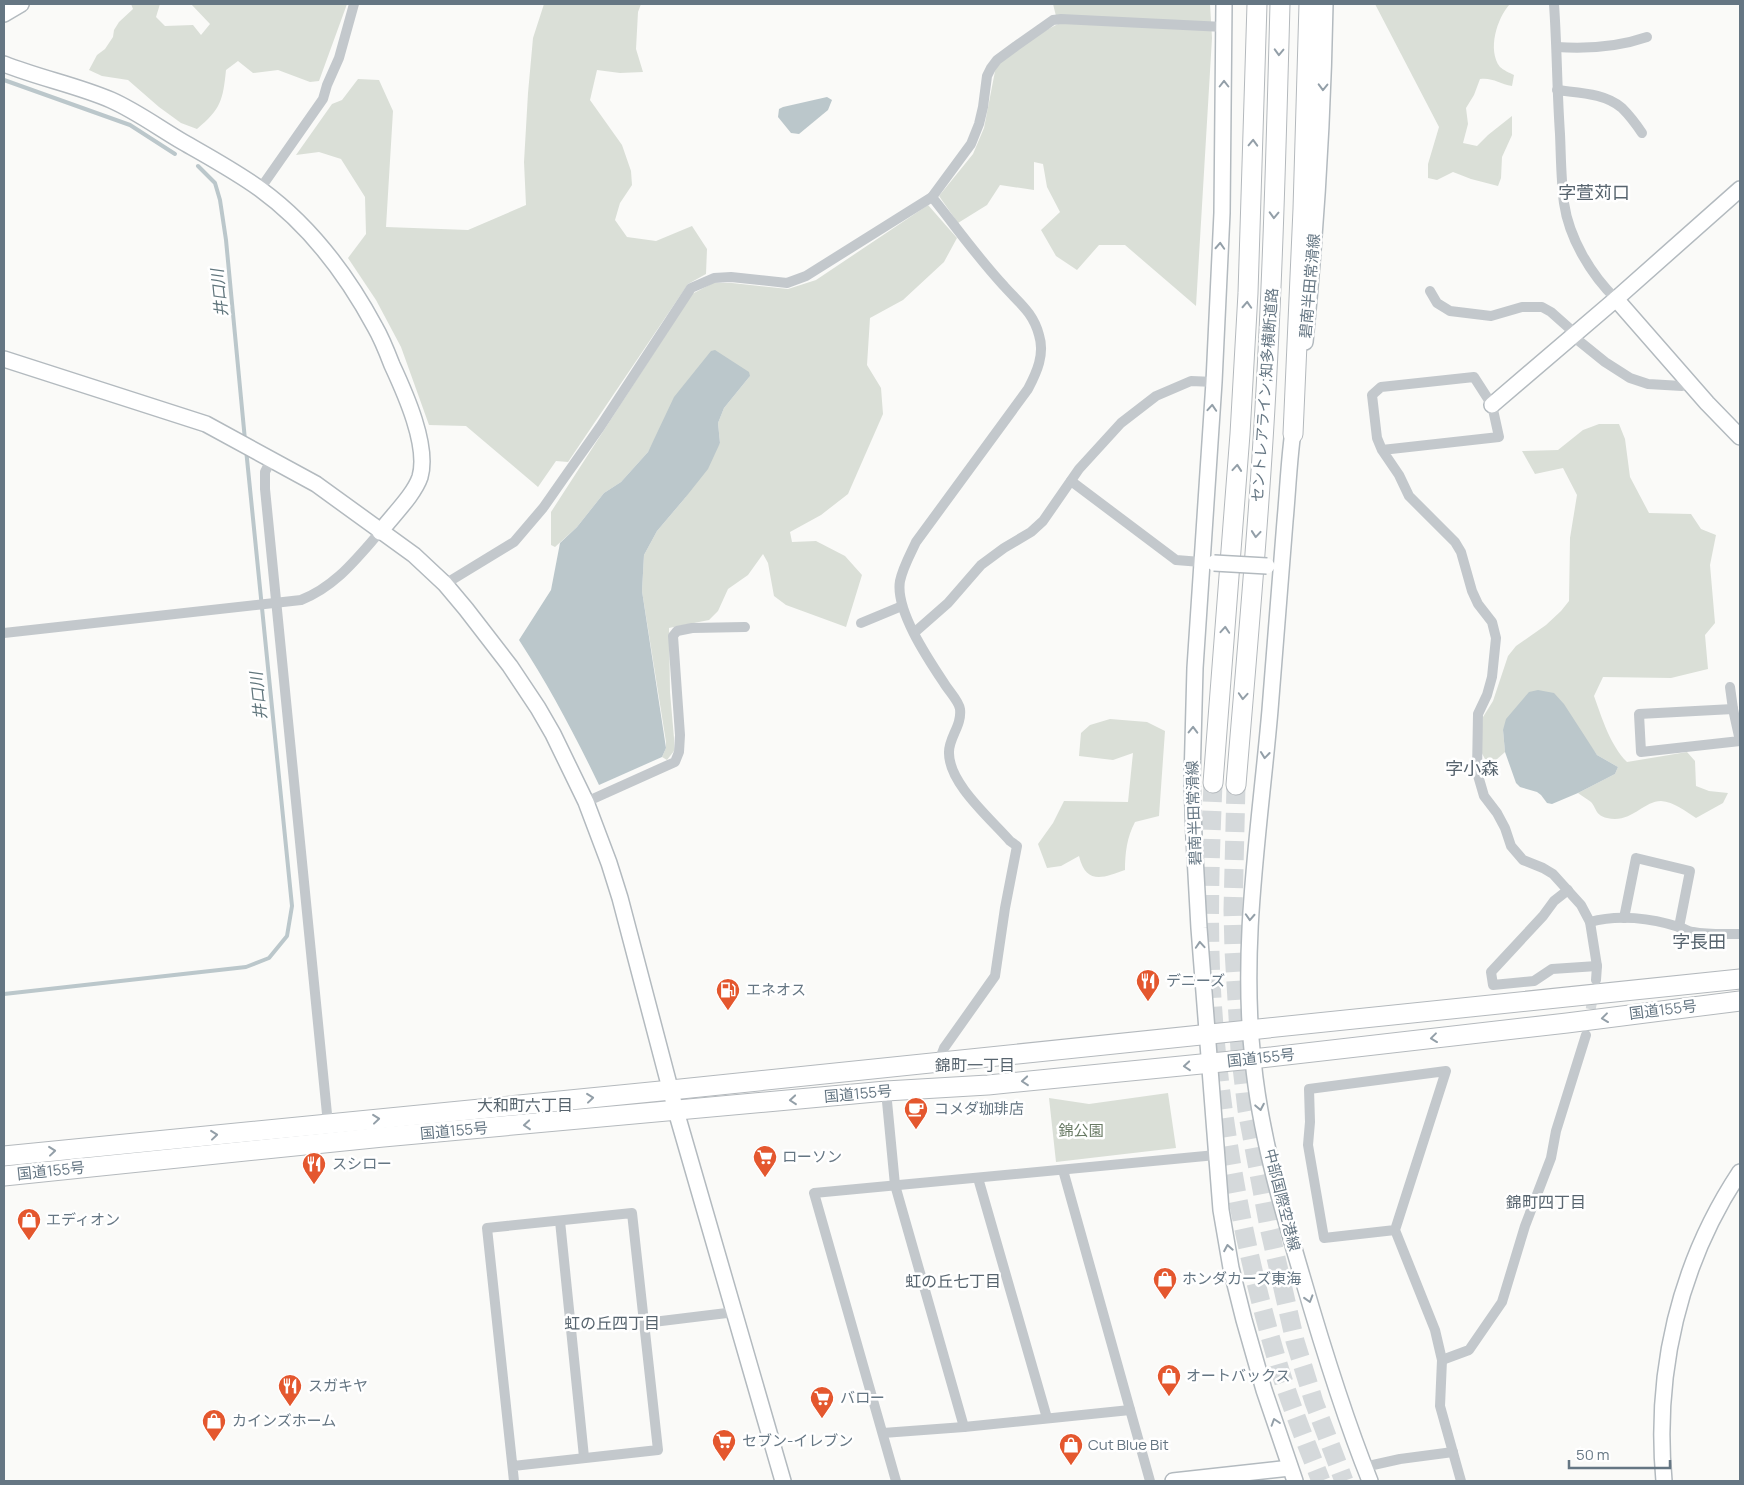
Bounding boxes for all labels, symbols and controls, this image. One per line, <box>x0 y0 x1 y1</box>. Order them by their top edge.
one-way arrow <box>1274 49 1284 57</box>
one-way arrow <box>1219 79 1229 87</box>
one-way arrow <box>1318 84 1329 92</box>
one-way arrow <box>1248 139 1258 146</box>
district label: 字萱苅口 <box>1558 180 1630 204</box>
one-way arrow <box>1269 211 1280 219</box>
street label: 碧南半田常滑線 <box>1294 233 1325 339</box>
one-way arrow <box>1215 242 1226 250</box>
water label: 井口川 <box>205 266 232 318</box>
street label: セントレアライン;知多横断道路 <box>1247 287 1282 503</box>
one-way arrow <box>1241 301 1252 309</box>
one-way arrow <box>1207 404 1218 412</box>
one-way arrow <box>1231 463 1242 471</box>
one-way arrow <box>1250 531 1261 539</box>
one-way arrow <box>1219 625 1230 633</box>
water label: 井口川 <box>244 669 271 721</box>
one-way arrow <box>1238 693 1249 701</box>
one-way arrow <box>1188 726 1198 734</box>
one-way arrow <box>1260 751 1271 759</box>
district label: 字小森 <box>1445 756 1499 780</box>
street label: 碧南半田常滑線 <box>1181 760 1206 866</box>
one-way arrow <box>1244 913 1255 921</box>
district label: 字長田 <box>1672 929 1726 953</box>
one-way arrow <box>1195 941 1206 949</box>
restaurant icon: デニーズ <box>1135 968 1161 1002</box>
place label: デニーズ <box>1166 970 1225 991</box>
fuel station icon: エネオス <box>715 977 741 1011</box>
place label: エネオス <box>746 979 806 1000</box>
street label: 国道155号 <box>1628 995 1698 1024</box>
one-way arrow <box>1601 1012 1609 1023</box>
one-way arrow <box>1429 1032 1437 1043</box>
street label: 国道155号 <box>1226 1043 1296 1072</box>
district label: 錦町一丁目 <box>935 1054 1015 1076</box>
one-way arrow <box>1182 1060 1190 1071</box>
one-way arrow <box>1021 1076 1029 1087</box>
street label: 国道155号 <box>823 1080 893 1107</box>
one-way arrow <box>586 1093 594 1104</box>
district label: 大和町六丁目 <box>477 1094 573 1116</box>
one-way arrow <box>789 1094 797 1105</box>
cafe icon: コメダ珈琲店 <box>903 1096 929 1130</box>
place label: コメダ珈琲店 <box>934 1098 1024 1119</box>
one-way arrow <box>1254 1103 1264 1112</box>
one-way arrow <box>372 1114 380 1125</box>
street label: 国道155号 <box>419 1117 489 1144</box>
one-way arrow <box>522 1119 530 1130</box>
park label: 錦公園 <box>1058 1120 1104 1141</box>
one-way arrow <box>210 1130 218 1141</box>
supermarket icon: ローソン <box>752 1144 778 1178</box>
one-way arrow <box>49 1146 57 1157</box>
place label: ローソン <box>782 1146 842 1167</box>
street label: 中部国際空港線 <box>1260 1146 1305 1253</box>
restaurant icon: スシロー <box>301 1151 327 1185</box>
place label: スシロー <box>332 1153 392 1174</box>
street label: 国道155号 <box>16 1156 86 1185</box>
district label: 錦町四丁目 <box>1506 1191 1586 1213</box>
shop icon: エディオン <box>16 1207 42 1241</box>
place label: エディオン <box>46 1209 120 1230</box>
one-way arrow <box>1223 1244 1233 1253</box>
shop icon: ホンダカーズ東海 <box>1152 1266 1178 1300</box>
place label: ホンダカーズ東海 <box>1182 1268 1301 1289</box>
district label: 虹の丘七丁目 <box>905 1270 1001 1292</box>
one-way arrow <box>1303 1294 1313 1302</box>
district label: 虹の丘四丁目 <box>564 1312 660 1334</box>
shop icon: オートバックス <box>1156 1363 1182 1397</box>
place label: オートバックス <box>1186 1365 1291 1386</box>
restaurant icon: スガキヤ <box>277 1373 303 1407</box>
place label: スガキヤ <box>308 1375 368 1396</box>
supermarket icon: バロー <box>809 1385 835 1419</box>
place label: バロー <box>840 1387 885 1408</box>
shop icon: カインズホーム <box>201 1408 227 1442</box>
place label: カインズホーム <box>232 1410 336 1431</box>
one-way arrow <box>1270 1418 1280 1426</box>
supermarket icon: セブン-イレブン <box>711 1428 737 1462</box>
place label: セブン-イレブン <box>742 1430 853 1451</box>
shop icon: Cut Blue Bit <box>1058 1432 1084 1466</box>
place label: Cut Blue Bit <box>1088 1434 1169 1455</box>
scale bar <box>1569 1438 1670 1470</box>
text: 50 m <box>1576 1444 1610 1465</box>

